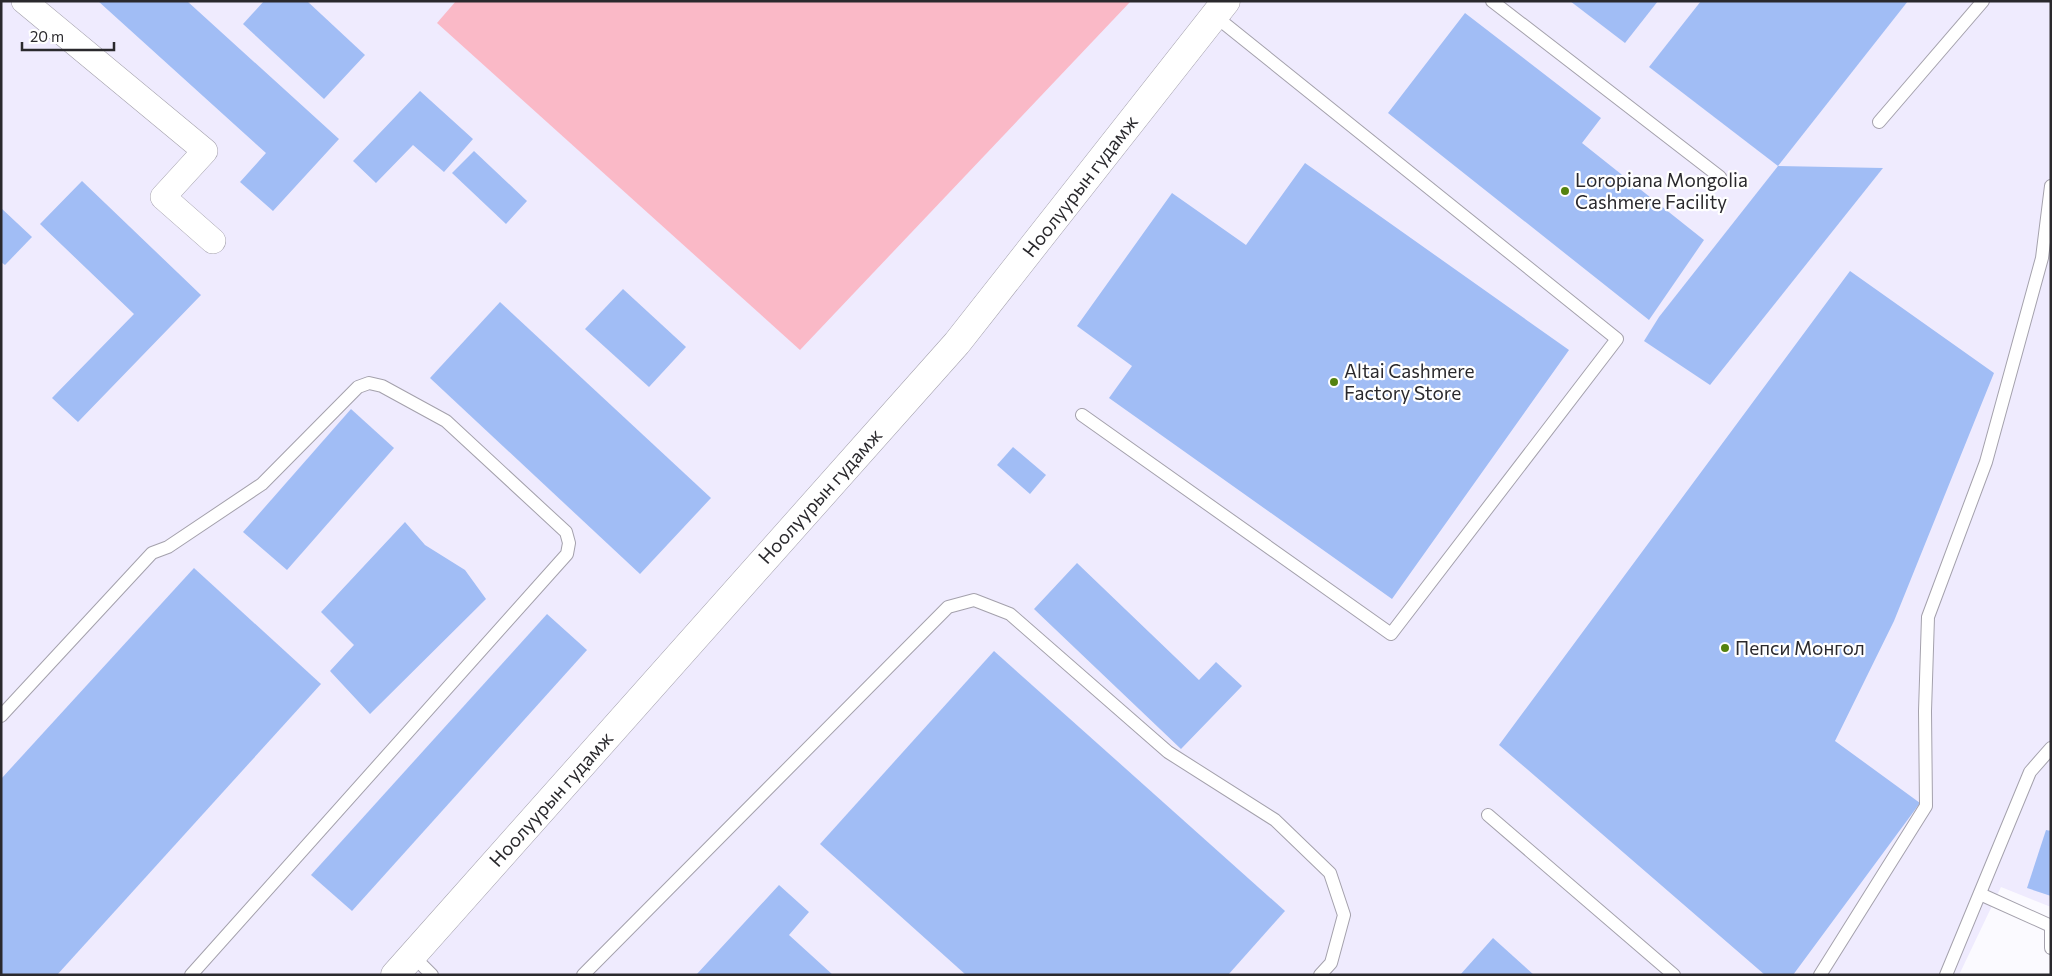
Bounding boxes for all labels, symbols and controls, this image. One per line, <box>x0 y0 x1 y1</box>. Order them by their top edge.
scale bar <box>22 20 115 52</box>
text: 20 m <box>30 27 64 45</box>
street label: Ноолуурын гудамж <box>1017 110 1142 261</box>
place label: Loropiana Mongolia Cashmere Facility <box>1575 168 1748 213</box>
marker: Loropiana Mongolia Cashmere Facility <box>1559 185 1571 197</box>
place label: Altai Cashmere Factory Store <box>1344 359 1475 404</box>
marker: Altai Cashmere Factory Store <box>1328 376 1340 388</box>
street label: Ноолуурын гудамж <box>753 423 886 568</box>
place label: Пепси Монгол <box>1735 636 1865 659</box>
marker: Пепси Монгол <box>1719 642 1731 654</box>
street label: Ноолуурын гудамж <box>484 726 617 871</box>

